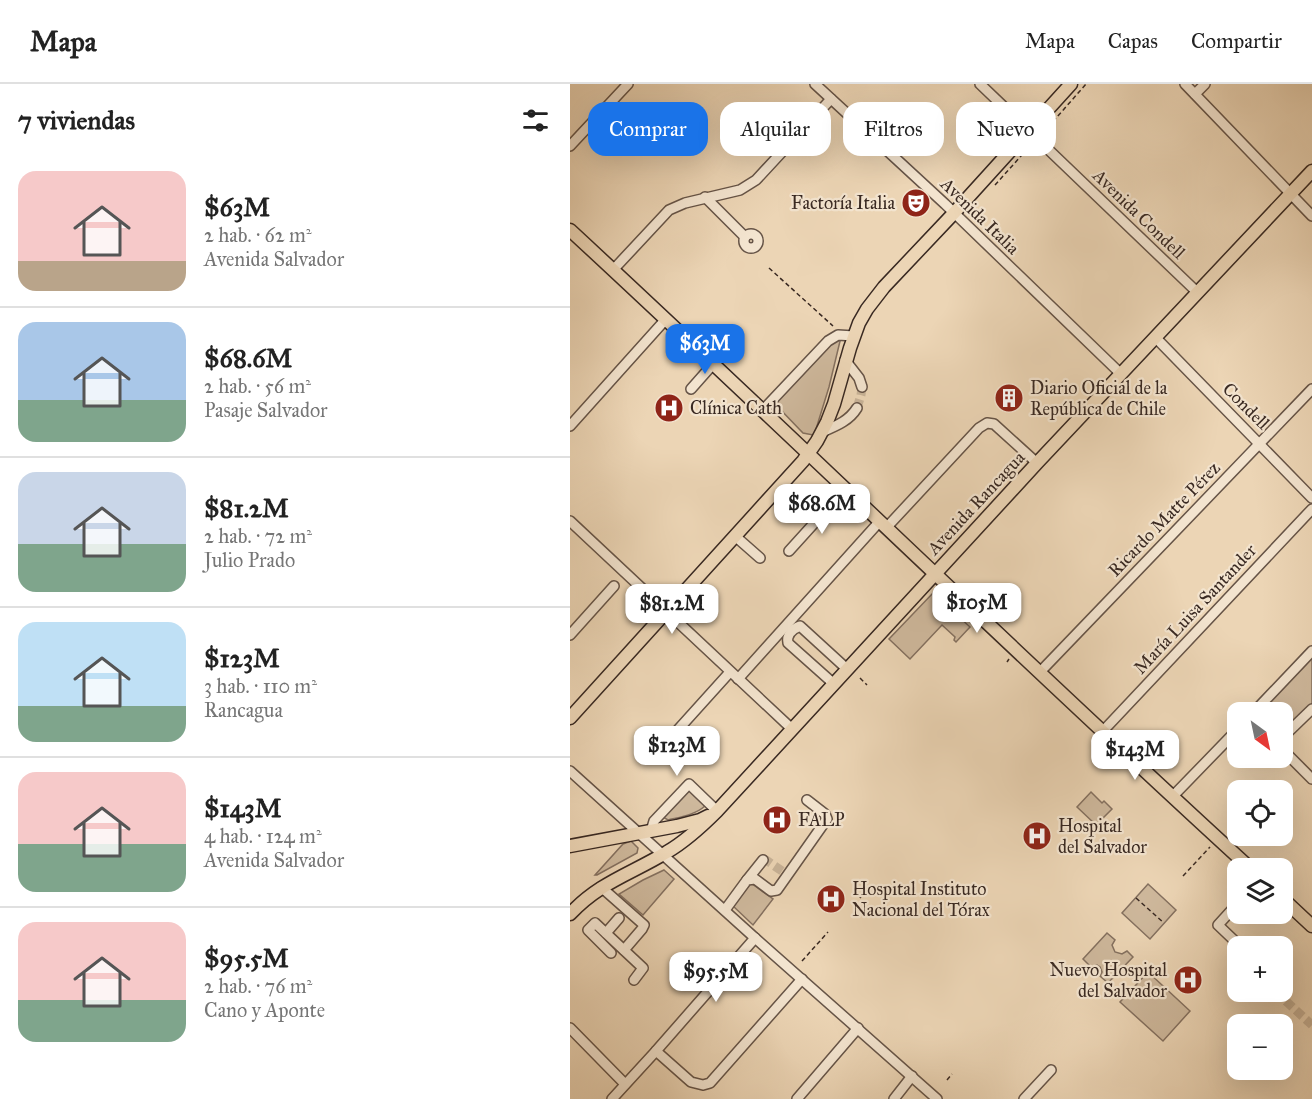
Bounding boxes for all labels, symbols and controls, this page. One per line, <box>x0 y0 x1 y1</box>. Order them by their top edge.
text: Mapa <box>30 24 97 59</box>
text: Mapa <box>1025 28 1075 54</box>
text: Capas <box>1108 28 1158 54</box>
text: Compartir <box>1191 28 1282 54</box>
chip: Comprar <box>588 102 708 156</box>
chip: Alquilar <box>720 102 831 156</box>
chip: Filtros <box>843 102 944 156</box>
chip: Nuevo <box>956 102 1056 156</box>
text: 7 viviendas <box>18 104 135 136</box>
icon: filters <box>519 104 552 137</box>
street label: Avenida Condell <box>1088 164 1190 264</box>
street label: Avenida Italia <box>935 172 1024 259</box>
theatre icon: Factoría Italia <box>900 187 932 219</box>
text: $63M <box>204 191 270 223</box>
place label: Factoría Italia <box>791 192 895 214</box>
icon: home <box>66 195 138 267</box>
text: 2 hab. · 62 m² <box>204 223 312 247</box>
text: Avenida Salvador <box>204 247 344 271</box>
pin: $63M <box>669 324 741 375</box>
text: $63M <box>680 331 730 355</box>
text: $68.6M <box>204 342 292 374</box>
icon: home <box>66 346 138 418</box>
text: 2 hab. · 56 m² <box>204 374 311 398</box>
place label: Diario Oficial de la República de Chile <box>1030 377 1168 420</box>
street label: Condell <box>1218 378 1274 434</box>
building icon: Diario Oficial de la República de Chile <box>993 382 1025 414</box>
hospital icon: Clínica Cath <box>653 392 685 424</box>
place label: Clínica Cath <box>690 397 782 419</box>
text: Pasaje Salvador <box>204 398 328 422</box>
street label: Avenida Rancagua <box>922 446 1031 561</box>
street label: Ricardo Matte Pérez <box>1103 457 1225 581</box>
pin: $68.6M <box>773 484 871 535</box>
text: $68.6M <box>788 491 856 515</box>
text: $81.2M <box>204 492 289 524</box>
icon: home <box>66 496 138 568</box>
text: 2 hab. · 72 m² <box>204 524 312 548</box>
street label: María Luisa Santander <box>1129 539 1261 679</box>
text: Julio Prado <box>204 548 295 572</box>
pin: $105M <box>935 583 1019 634</box>
pin: $81.2M <box>623 584 721 635</box>
text: $105M <box>946 590 1008 614</box>
text: $81.2M <box>639 591 705 615</box>
text: $123M <box>204 642 280 674</box>
icon: home <box>66 646 138 718</box>
text: 3 hab. · 110 m² <box>204 674 317 698</box>
text: Rancagua <box>204 698 283 722</box>
north arrow <box>1227 702 1293 768</box>
map controls <box>1227 702 1293 1080</box>
pin: $123M <box>635 726 719 777</box>
pin: $143M <box>1093 730 1177 781</box>
text: $123M <box>648 733 706 757</box>
text: $143M <box>1105 737 1165 761</box>
button: locate <box>1227 780 1293 846</box>
text: $143M <box>204 792 282 824</box>
icon: home <box>66 796 138 868</box>
hospital icon: FALP <box>761 804 793 836</box>
place label: FALP <box>798 809 845 831</box>
place label: Hospital del Salvador <box>1058 815 1147 858</box>
hospital icon: Hospital del Salvador <box>1021 820 1053 852</box>
text: 4 hab. · 124 m² <box>204 824 322 848</box>
text: Avenida Salvador <box>204 848 344 872</box>
button: layers <box>1227 858 1293 924</box>
place label: Hospital Instituto Nacional del Tórax <box>852 878 990 921</box>
hospital icon: Hospital Instituto Nacional del Tórax <box>815 883 847 915</box>
button: + <box>1227 936 1293 1002</box>
text: $95.5M <box>204 942 289 974</box>
icon: home <box>66 946 138 1018</box>
pin: $95.5M <box>667 952 765 1003</box>
text: $95.5M <box>683 959 749 983</box>
place label: Nuevo Hospital del Salvador <box>1050 959 1167 1002</box>
hospital icon: Nuevo Hospital del Salvador <box>1172 964 1204 996</box>
text: 2 hab. · 76 m² <box>204 974 312 998</box>
text: Cano y Aponte <box>204 998 325 1022</box>
button: − <box>1227 1014 1293 1080</box>

